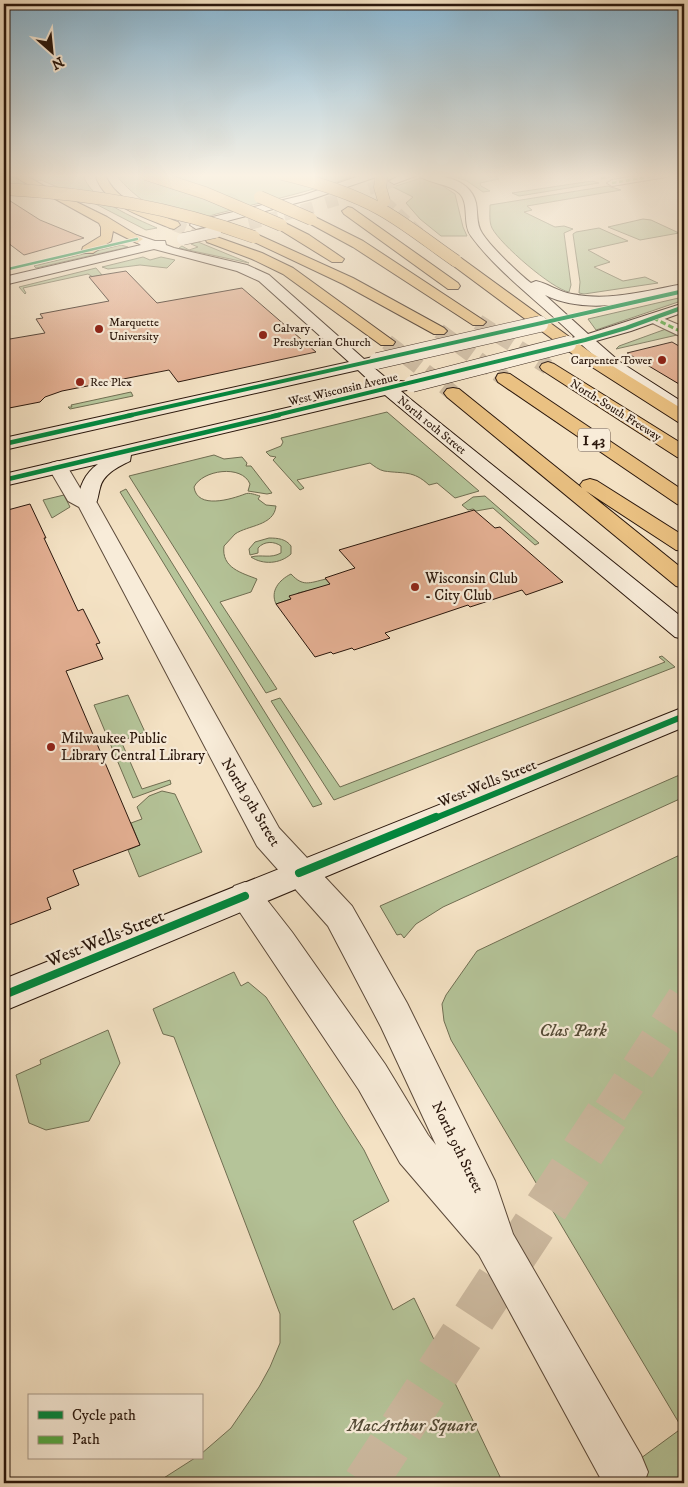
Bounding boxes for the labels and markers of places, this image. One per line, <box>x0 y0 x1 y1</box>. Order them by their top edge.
place label: Marquette University <box>109 315 159 344</box>
place label: Calvary Presbyterian Church <box>273 321 372 350</box>
marker: Marquette University <box>93 323 105 335</box>
marker: Calvary Presbyterian Church <box>257 329 269 341</box>
place label: Carpenter Tower <box>571 353 653 368</box>
marker: Carpenter Tower <box>656 354 668 366</box>
place label: Rec Plex <box>90 375 132 390</box>
marker: Rec Plex <box>74 376 86 388</box>
place label: Wisconsin Club - City Club <box>424 569 518 605</box>
marker: Wisconsin Club - City Club <box>409 581 421 593</box>
place label: Milwaukee Public Library Central Library <box>61 729 206 765</box>
marker: Milwaukee Public Library Central Library <box>45 741 57 753</box>

